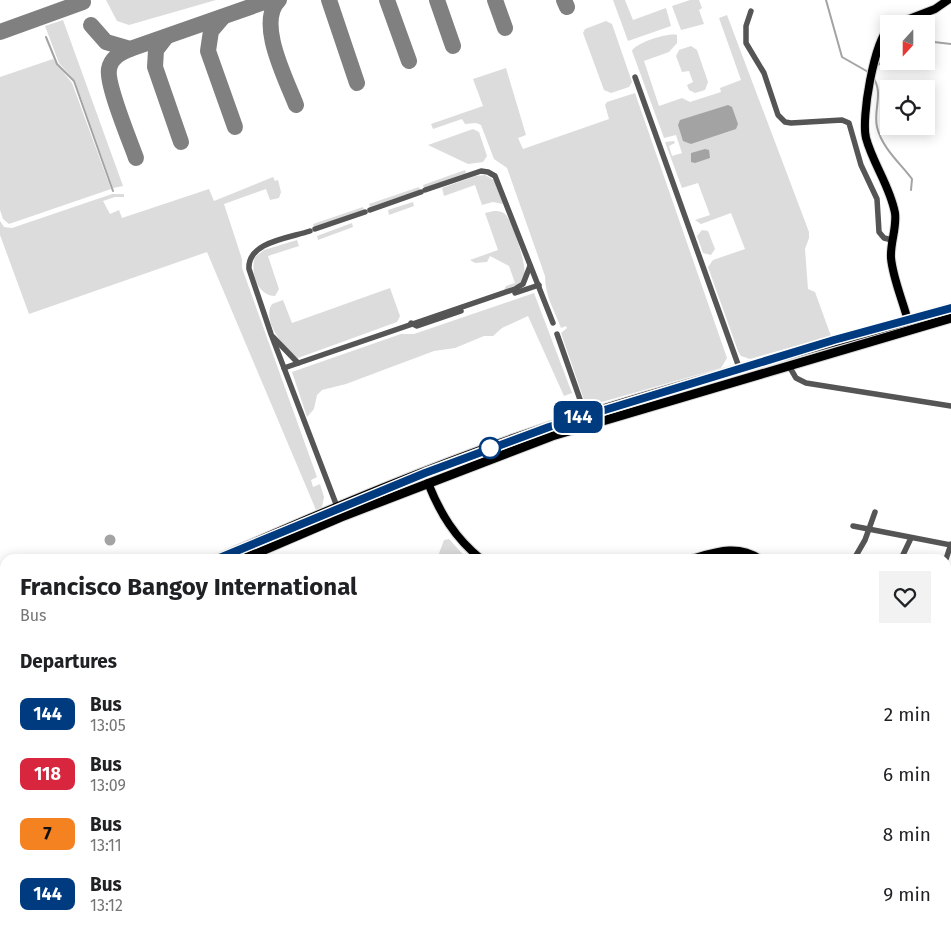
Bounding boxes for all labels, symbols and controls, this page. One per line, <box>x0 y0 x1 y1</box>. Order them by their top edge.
north arrow <box>880 15 935 70</box>
map controls <box>880 15 935 135</box>
button: locate <box>880 80 935 135</box>
line badge: 144 <box>549 401 607 433</box>
text: 144 <box>564 406 592 428</box>
unlabelled marker <box>479 437 501 459</box>
button: heart <box>879 571 931 623</box>
text: Francisco Bangoy International <box>20 573 357 601</box>
text: Bus <box>20 606 47 625</box>
text: Departures <box>20 650 117 673</box>
text: Bus <box>90 693 122 716</box>
text: 144 <box>33 703 62 725</box>
text: 2 min <box>884 703 931 726</box>
text: 13:05 <box>90 716 126 735</box>
text: Bus <box>90 753 122 776</box>
text: 118 <box>34 763 61 785</box>
text: 6 min <box>883 763 931 786</box>
text: 13:09 <box>90 776 126 795</box>
text: Bus <box>90 813 122 836</box>
text: 7 <box>43 823 52 845</box>
text: 8 min <box>883 823 931 846</box>
text: 13:11 <box>90 836 122 855</box>
text: Bus <box>90 873 122 896</box>
text: 144 <box>33 883 62 905</box>
text: 9 min <box>883 883 931 906</box>
text: 13:12 <box>90 896 123 915</box>

